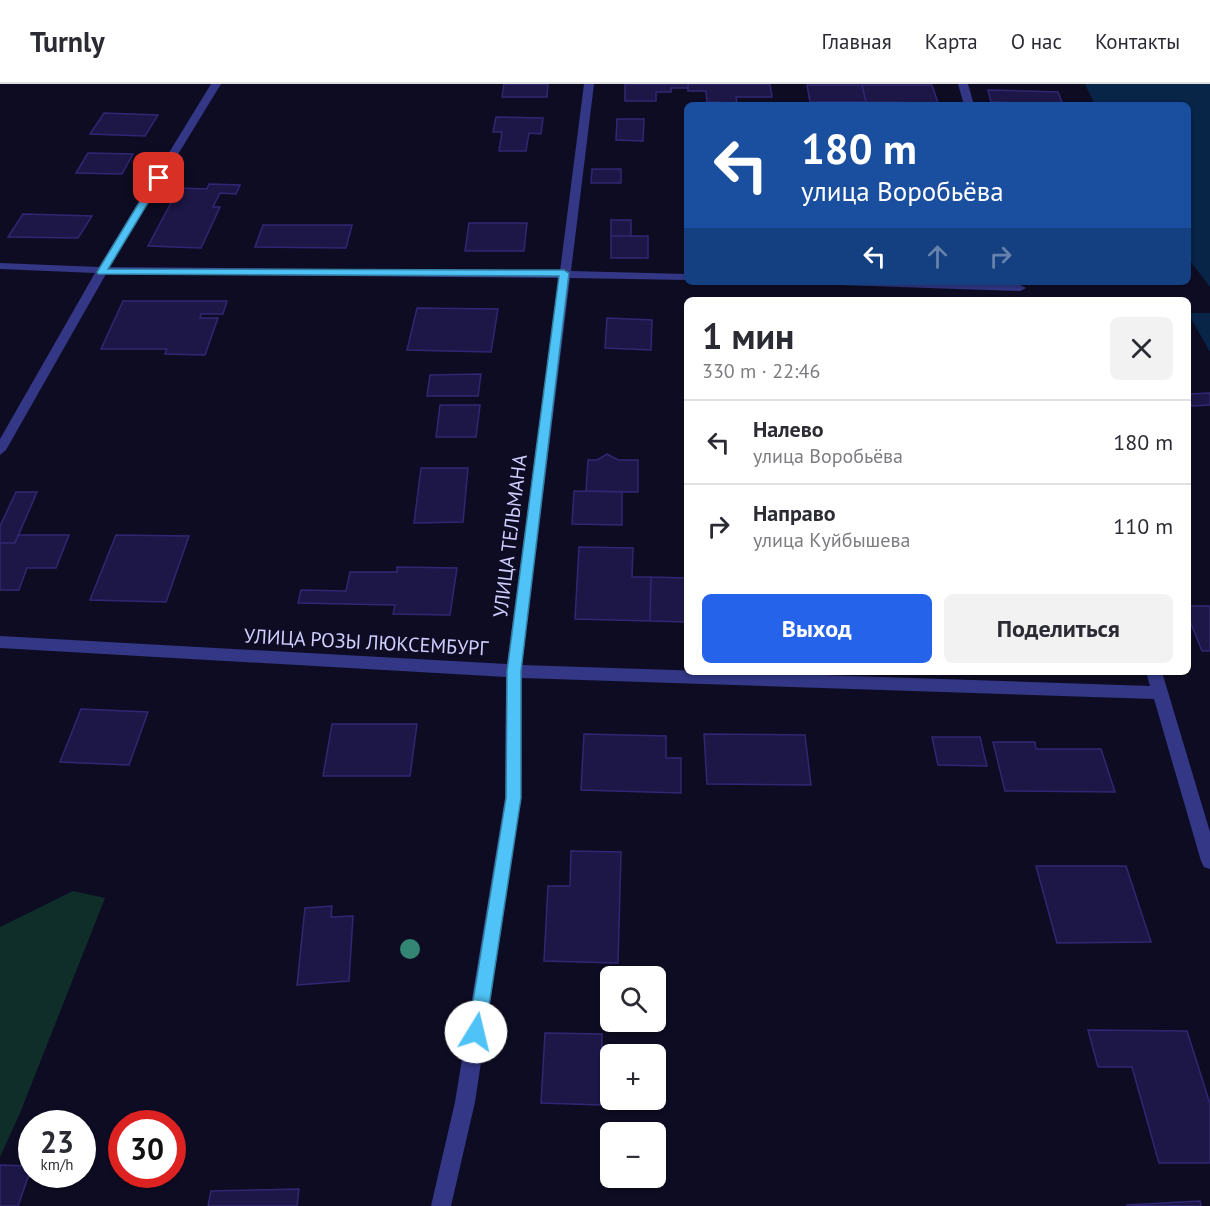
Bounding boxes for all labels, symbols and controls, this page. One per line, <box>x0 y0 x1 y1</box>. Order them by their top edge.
text: Turnly <box>30 23 105 60</box>
text: Главная <box>821 28 892 55</box>
text: Карта <box>925 28 978 55</box>
text: О нас <box>1011 28 1062 55</box>
text: Контакты <box>1095 28 1180 55</box>
text: 180 m <box>801 121 917 176</box>
icon: left <box>702 126 780 204</box>
pin <box>133 152 184 203</box>
icon: arrive <box>142 161 175 194</box>
text: улица Воробьёва <box>801 174 1004 208</box>
icon: left <box>858 240 891 273</box>
icon: ahead <box>921 240 954 273</box>
icon: right <box>984 240 1017 273</box>
text: 1 мин <box>702 312 794 359</box>
button: close <box>1110 317 1173 380</box>
text: 330 m · 22:46 <box>702 358 820 384</box>
text: Налево <box>753 415 824 443</box>
icon: left <box>702 426 735 459</box>
text: 180 m <box>1113 428 1173 456</box>
text: улица Воробьёва <box>753 443 903 469</box>
street label: УЛИЦА ТЕЛЬМАНА <box>487 453 533 619</box>
text: Направо <box>753 499 836 527</box>
icon: right <box>702 510 735 543</box>
text: 110 m <box>1113 512 1173 540</box>
text: улица Куйбышева <box>753 527 910 553</box>
button: Выход <box>702 594 932 663</box>
button: Поделиться <box>944 594 1173 663</box>
street label: УЛИЦА РОЗЫ ЛЮКСЕМБУРГ <box>243 623 490 661</box>
map controls <box>600 966 666 1188</box>
button: search <box>600 966 666 1032</box>
position arrow <box>444 1000 508 1064</box>
button: + <box>600 1044 666 1110</box>
speed limit sign: 30 <box>108 1110 186 1188</box>
text: 23 <box>40 1122 74 1161</box>
button: − <box>600 1122 666 1188</box>
text: km/h <box>41 1155 73 1174</box>

